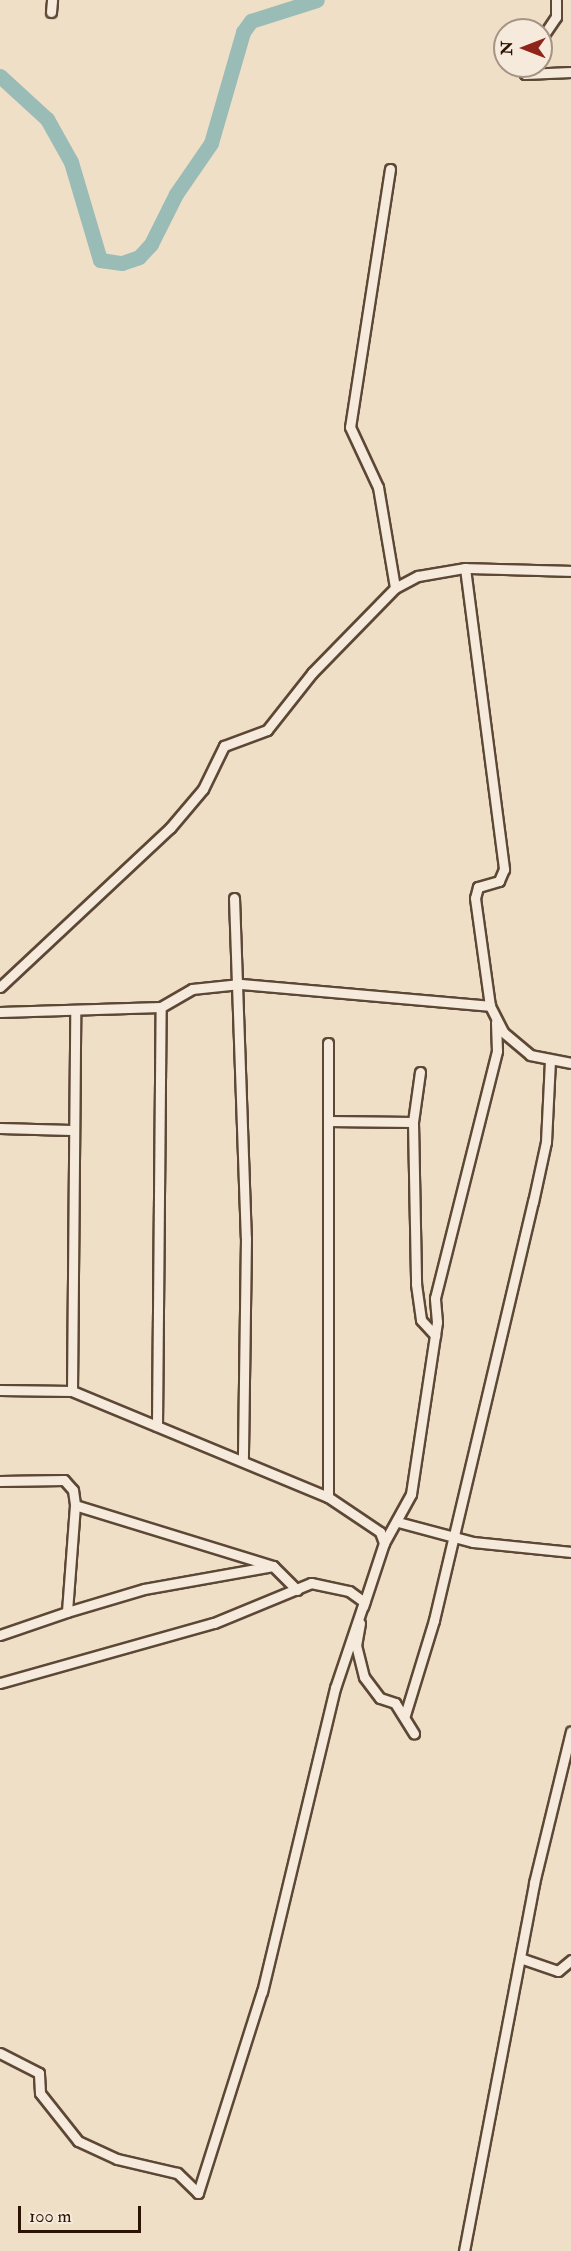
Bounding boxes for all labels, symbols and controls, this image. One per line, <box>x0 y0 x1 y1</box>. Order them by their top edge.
north arrow <box>493 18 553 78</box>
text: N <box>497 41 517 55</box>
scale bar <box>21 2194 144 2232</box>
text: 100 m <box>29 2205 72 2228</box>

